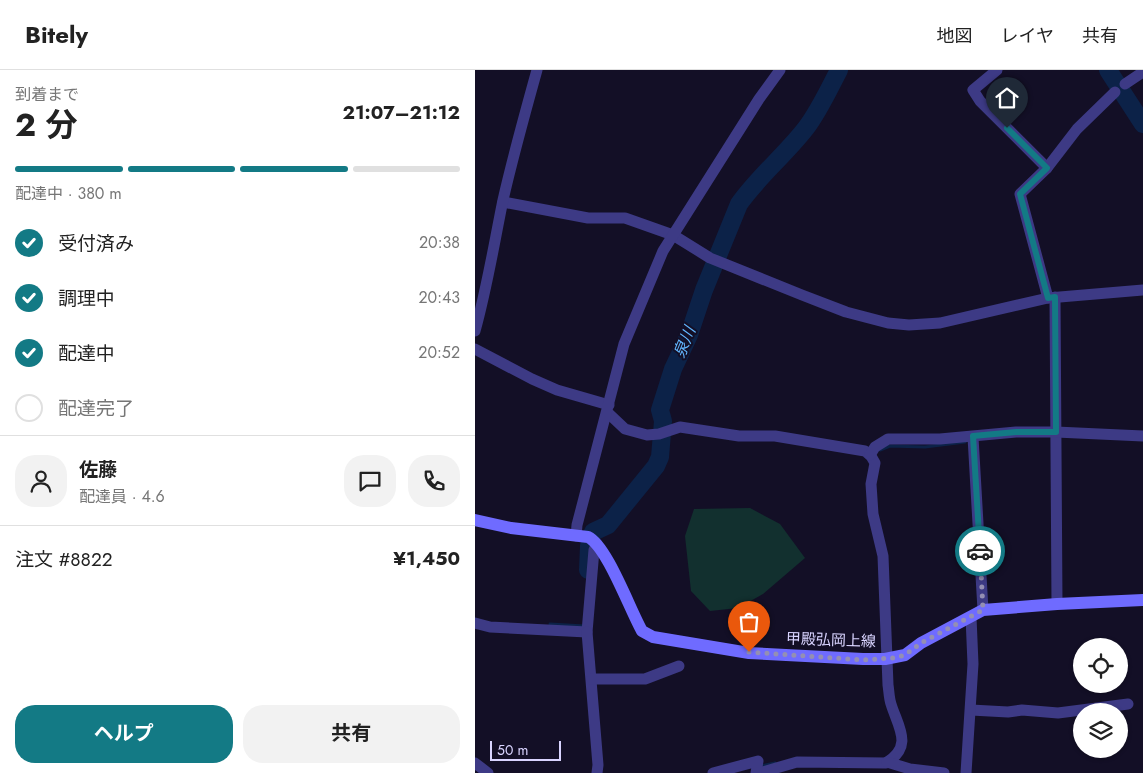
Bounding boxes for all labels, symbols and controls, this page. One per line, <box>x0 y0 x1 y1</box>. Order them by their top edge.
text: Bitely <box>25 17 88 52</box>
text: 地図 <box>937 23 973 49</box>
text: レイヤ <box>1001 23 1054 49</box>
text: 共有 <box>1082 23 1118 49</box>
pin <box>986 77 1028 128</box>
text: 到着まで <box>15 83 79 106</box>
icon: home <box>993 84 1021 112</box>
text: 21:07–21:12 <box>342 99 460 126</box>
text: 2 分 <box>15 102 78 148</box>
text: 配達中 · 380 m <box>15 182 122 205</box>
icon: check <box>15 229 43 257</box>
text: 受付済み <box>58 230 134 257</box>
text: 20:38 <box>419 231 460 254</box>
icon: check <box>15 284 43 312</box>
text: 調理中 <box>58 285 115 312</box>
text: 20:43 <box>418 286 460 309</box>
water label: 泉川 <box>668 321 702 361</box>
icon: check <box>15 339 43 367</box>
text: 配達中 <box>58 340 115 367</box>
text: 20:52 <box>418 341 460 364</box>
text: 配達完了 <box>58 395 134 422</box>
button: person <box>15 455 67 507</box>
button: chat <box>344 455 396 507</box>
button: phone <box>408 455 460 507</box>
text: 佐藤 <box>79 456 117 483</box>
text: 配達員 · 4.6 <box>79 485 165 508</box>
courier <box>955 526 1005 576</box>
icon: car <box>966 537 994 565</box>
text: ¥1,450 <box>393 545 460 572</box>
text: 注文 #8822 <box>15 546 113 573</box>
pin <box>728 601 770 652</box>
icon: bag <box>735 608 763 636</box>
street label: 甲殿弘岡上線 <box>786 627 876 653</box>
map controls <box>1073 638 1128 758</box>
button: locate <box>1073 638 1128 693</box>
button: layers <box>1073 703 1128 758</box>
button: ヘルプ <box>15 705 233 763</box>
button: 共有 <box>243 705 460 763</box>
scale bar <box>490 738 561 761</box>
text: 50 m <box>497 740 528 760</box>

